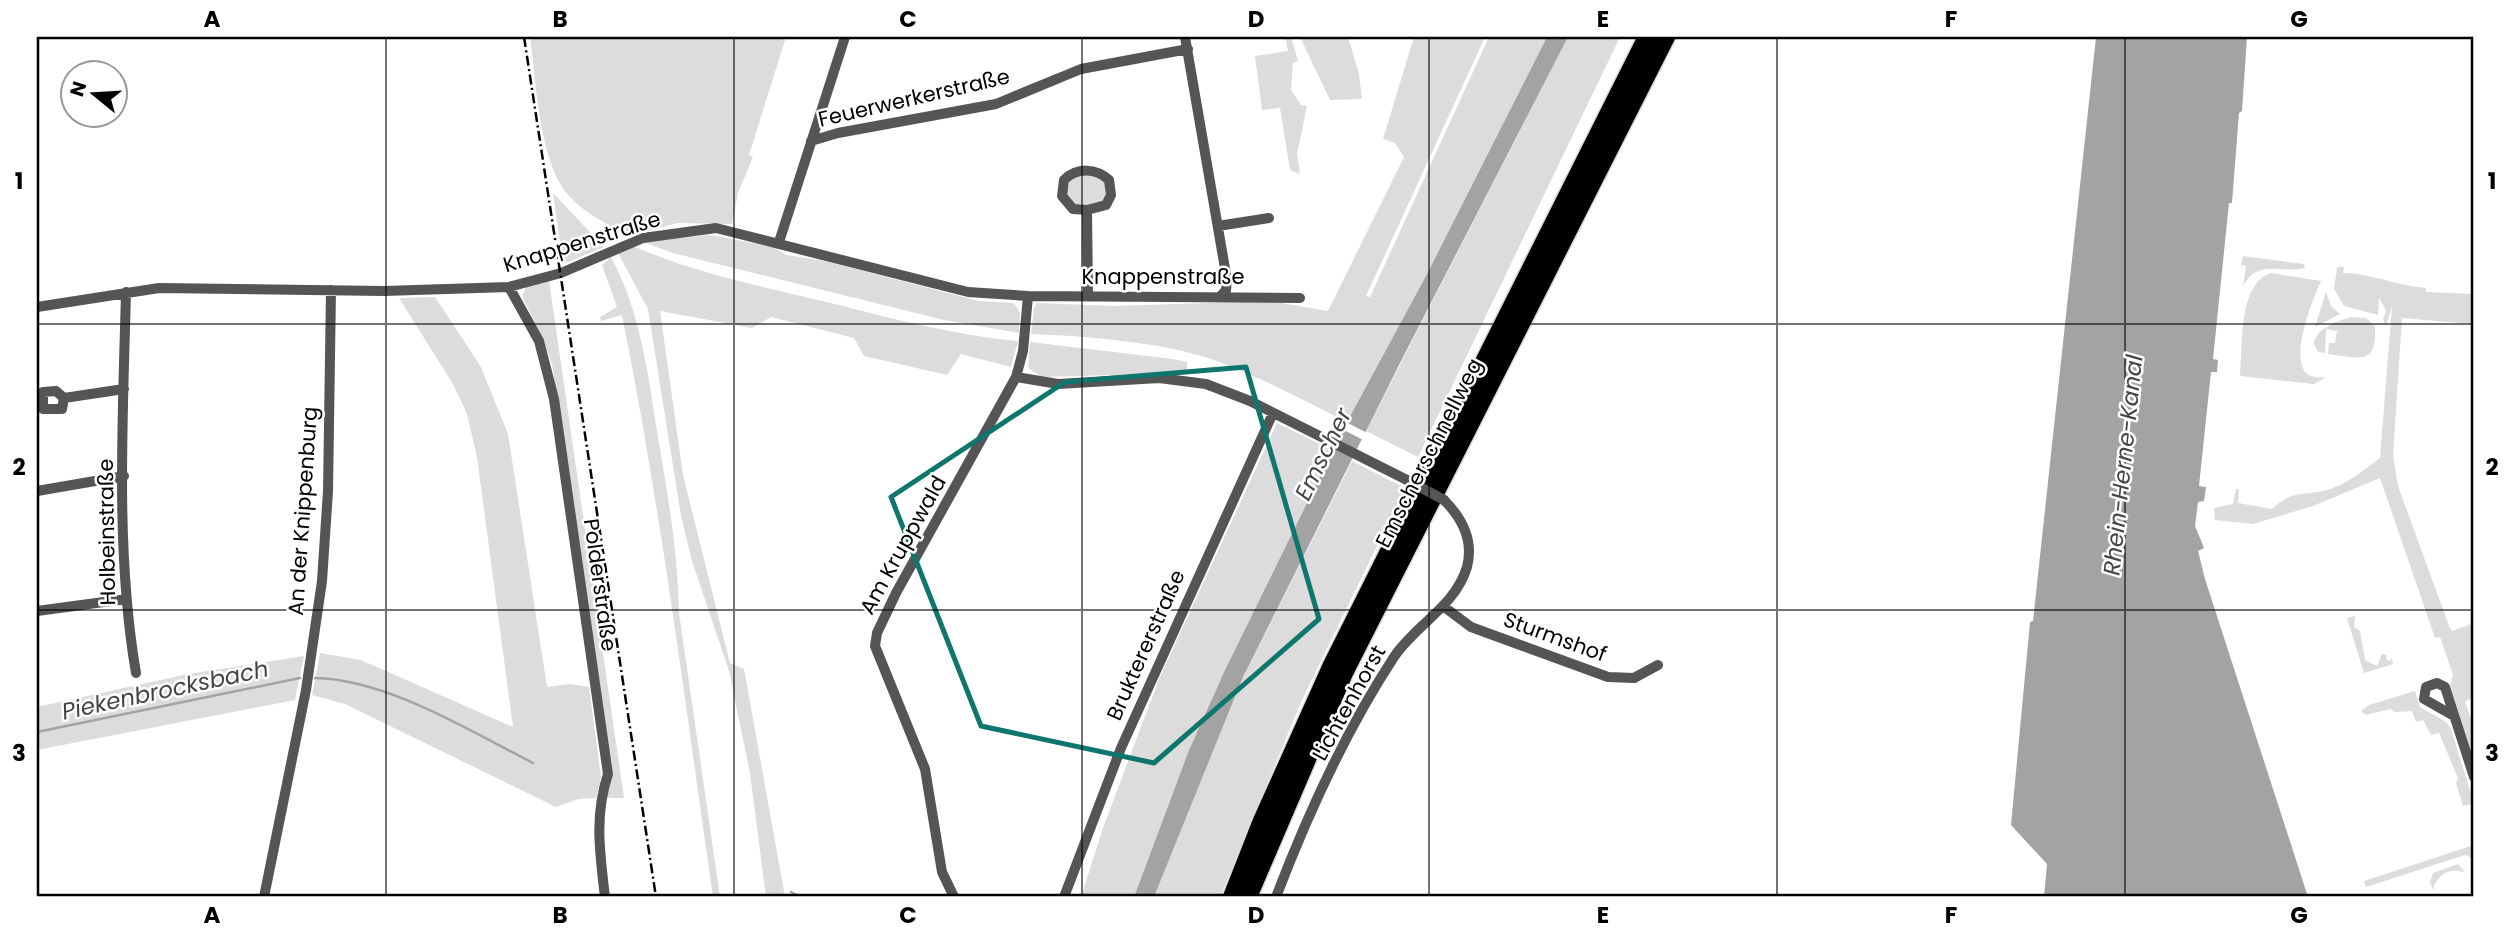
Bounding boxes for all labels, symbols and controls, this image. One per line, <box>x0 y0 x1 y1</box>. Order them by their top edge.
text: A <box>204 3 221 35</box>
text: B <box>552 3 568 35</box>
text: C <box>899 3 917 35</box>
text: D <box>1248 3 1264 35</box>
text: E <box>1597 3 1609 35</box>
text: F <box>1945 3 1957 35</box>
text: G <box>2290 3 2308 35</box>
north arrow <box>60 60 130 130</box>
street label: Feuerwerkerstraße <box>815 61 1012 134</box>
text: N <box>63 78 93 100</box>
text: 1 <box>15 165 23 197</box>
text: 1 <box>2488 165 2496 197</box>
street label: Knappenstraße <box>500 204 664 279</box>
street label: Knappenstraße <box>1081 262 1245 291</box>
street label: Emscherschnellweg <box>1368 353 1489 552</box>
water label: Rhein-Herne-Kanal <box>2096 353 2151 577</box>
water label: Emscher <box>1287 401 1360 506</box>
street label: An der Knippenburg <box>281 405 324 617</box>
text: 2 <box>12 451 26 483</box>
text: 2 <box>2485 451 2499 483</box>
street label: Holbeinstraße <box>91 458 122 606</box>
street label: Am Kruppwald <box>852 470 953 619</box>
street label: Polderstraße <box>577 517 624 653</box>
street label: Bruktererstraße <box>1099 565 1192 725</box>
street label: Sturmshof <box>1500 604 1611 669</box>
street label: Lichtenhorst <box>1305 640 1392 766</box>
water label: Piekenbrocksbach <box>59 652 271 728</box>
text: 3 <box>12 737 26 769</box>
text: 3 <box>2485 737 2499 769</box>
text: A <box>204 899 221 931</box>
text: B <box>552 899 568 931</box>
text: C <box>899 899 917 931</box>
text: D <box>1248 899 1264 931</box>
text: E <box>1597 899 1609 931</box>
text: F <box>1945 899 1957 931</box>
text: G <box>2290 899 2308 931</box>

